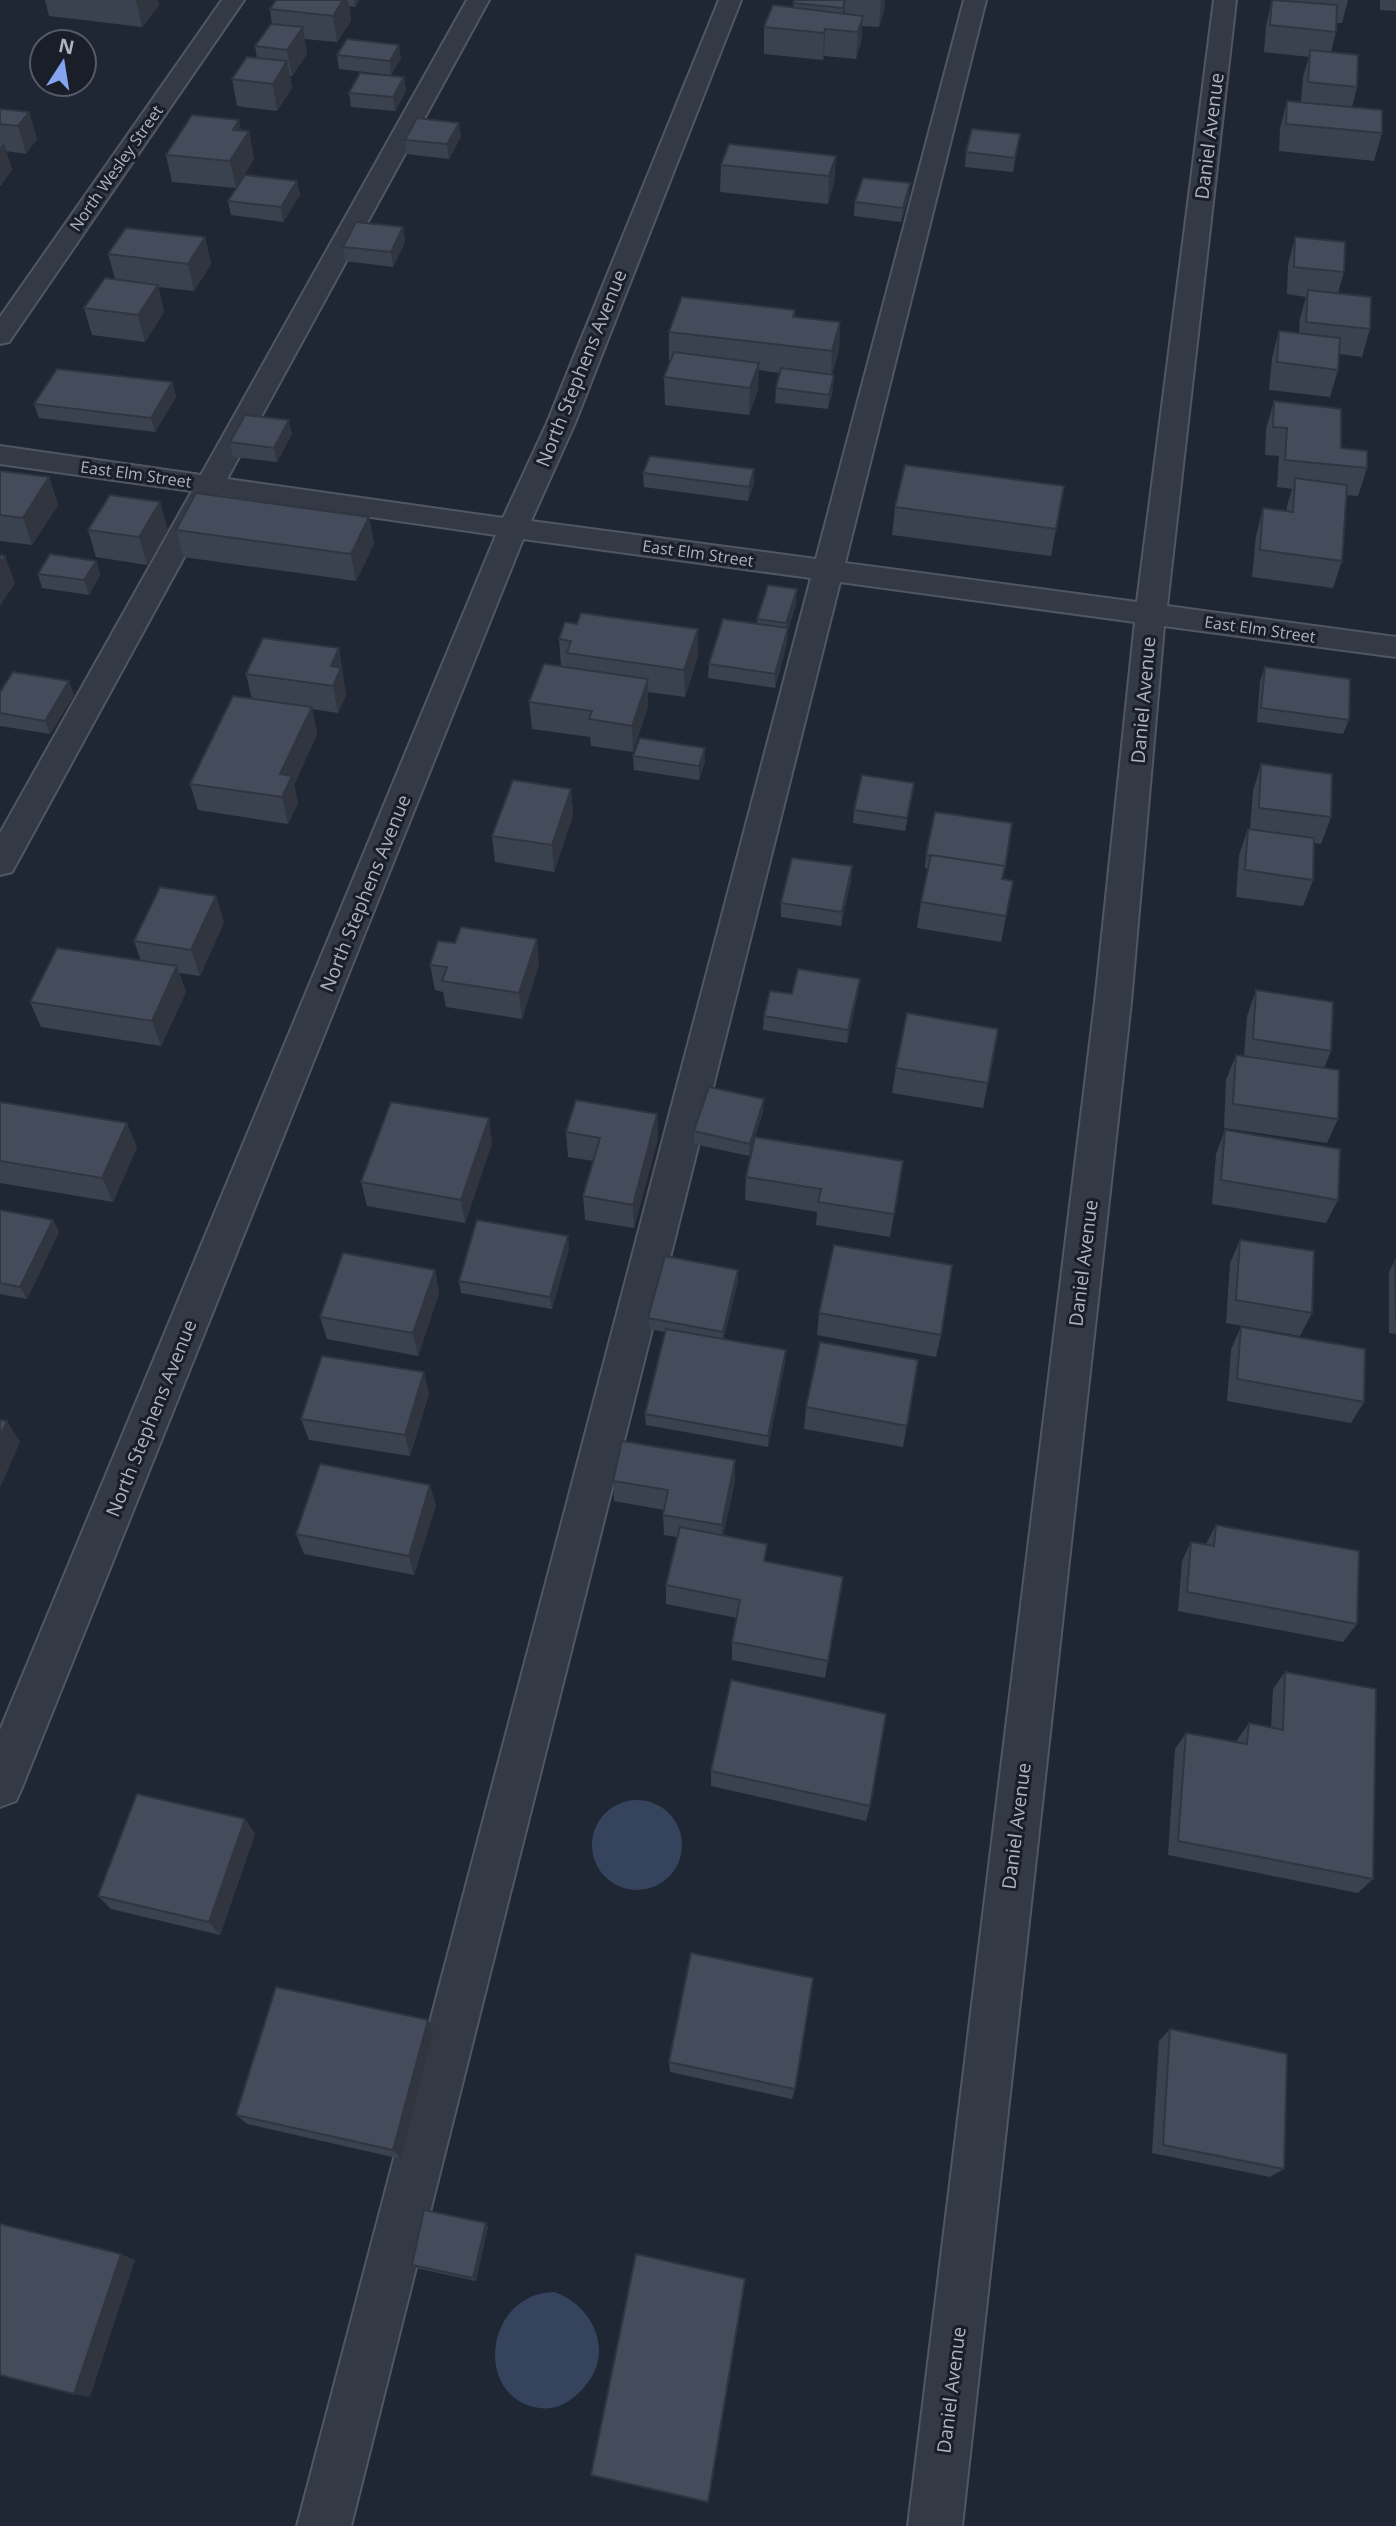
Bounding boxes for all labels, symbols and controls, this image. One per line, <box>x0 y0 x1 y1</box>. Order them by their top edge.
north arrow <box>28 28 98 98</box>
text: N <box>56 32 77 61</box>
street label: Daniel Avenue <box>1188 71 1230 201</box>
street label: North Wesley Street <box>64 100 168 235</box>
street label: North Stephens Avenue <box>530 266 632 470</box>
street label: East Elm Street <box>79 455 193 493</box>
street label: East Elm Street <box>641 534 755 572</box>
street label: East Elm Street <box>1203 610 1317 648</box>
street label: Daniel Avenue <box>1125 635 1161 765</box>
street label: North Stephens Avenue <box>314 791 416 995</box>
street label: Daniel Avenue <box>1062 1198 1104 1328</box>
street label: North Stephens Avenue <box>100 1316 202 1520</box>
street label: Daniel Avenue <box>995 1761 1037 1891</box>
street label: Daniel Avenue <box>930 2325 972 2455</box>

